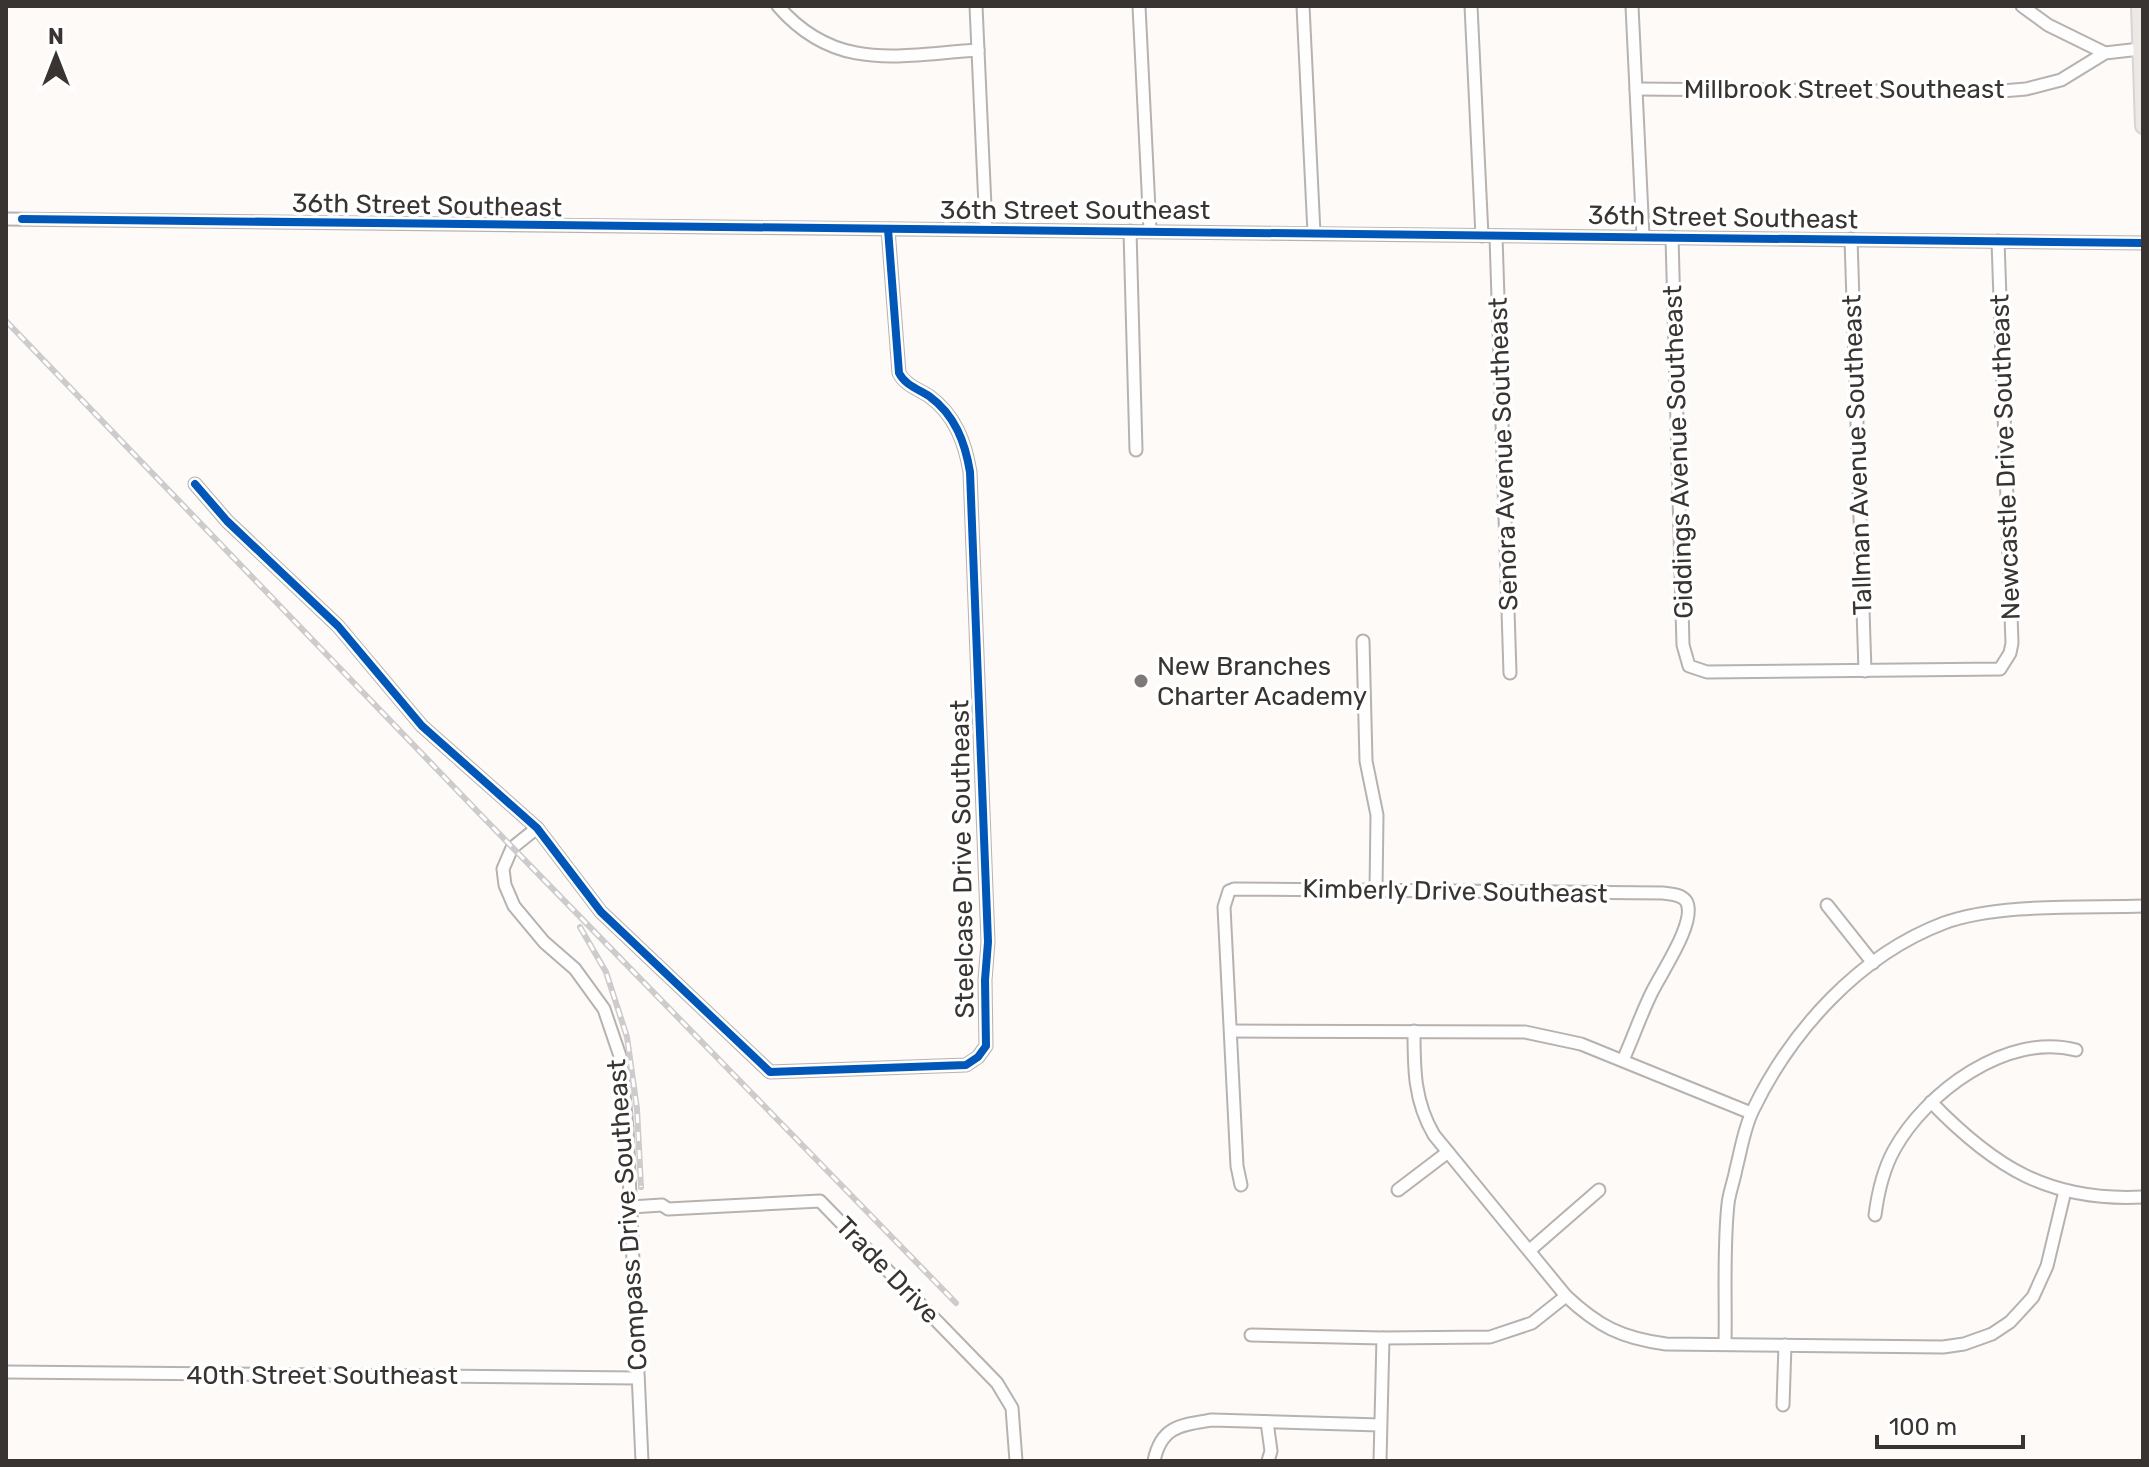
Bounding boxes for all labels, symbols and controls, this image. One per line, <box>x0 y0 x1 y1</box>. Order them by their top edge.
north arrow <box>16 16 96 96</box>
text: N <box>48 23 64 50</box>
street label: Millbrook Street Southeast <box>1684 74 2004 105</box>
street label: 36th Street Southeast <box>292 188 562 223</box>
street label: 36th Street Southeast <box>940 195 1210 226</box>
street label: 36th Street Southeast <box>1588 200 1858 235</box>
street label: Giddings Avenue Southeast <box>1657 285 1700 619</box>
street label: Newcastle Drive Southeast <box>1984 293 2027 620</box>
street label: Tallman Avenue Southeast <box>1836 294 1879 616</box>
street label: Senora Avenue Southeast <box>1483 297 1524 611</box>
place label: New Branches Charter Academy <box>1157 651 1367 712</box>
marker: New Branches Charter Academy <box>1132 672 1150 690</box>
street label: Steelcase Drive Southeast <box>944 699 981 1019</box>
street label: Kimberly Drive Southeast <box>1302 873 1608 910</box>
street label: Compass Drive Southeast <box>601 1058 654 1372</box>
street label: Trade Drive <box>829 1211 946 1330</box>
street label: 40th Street Southeast <box>186 1360 458 1391</box>
scale bar <box>1877 1399 2023 1449</box>
text: 100 m <box>1889 1413 1957 1441</box>

